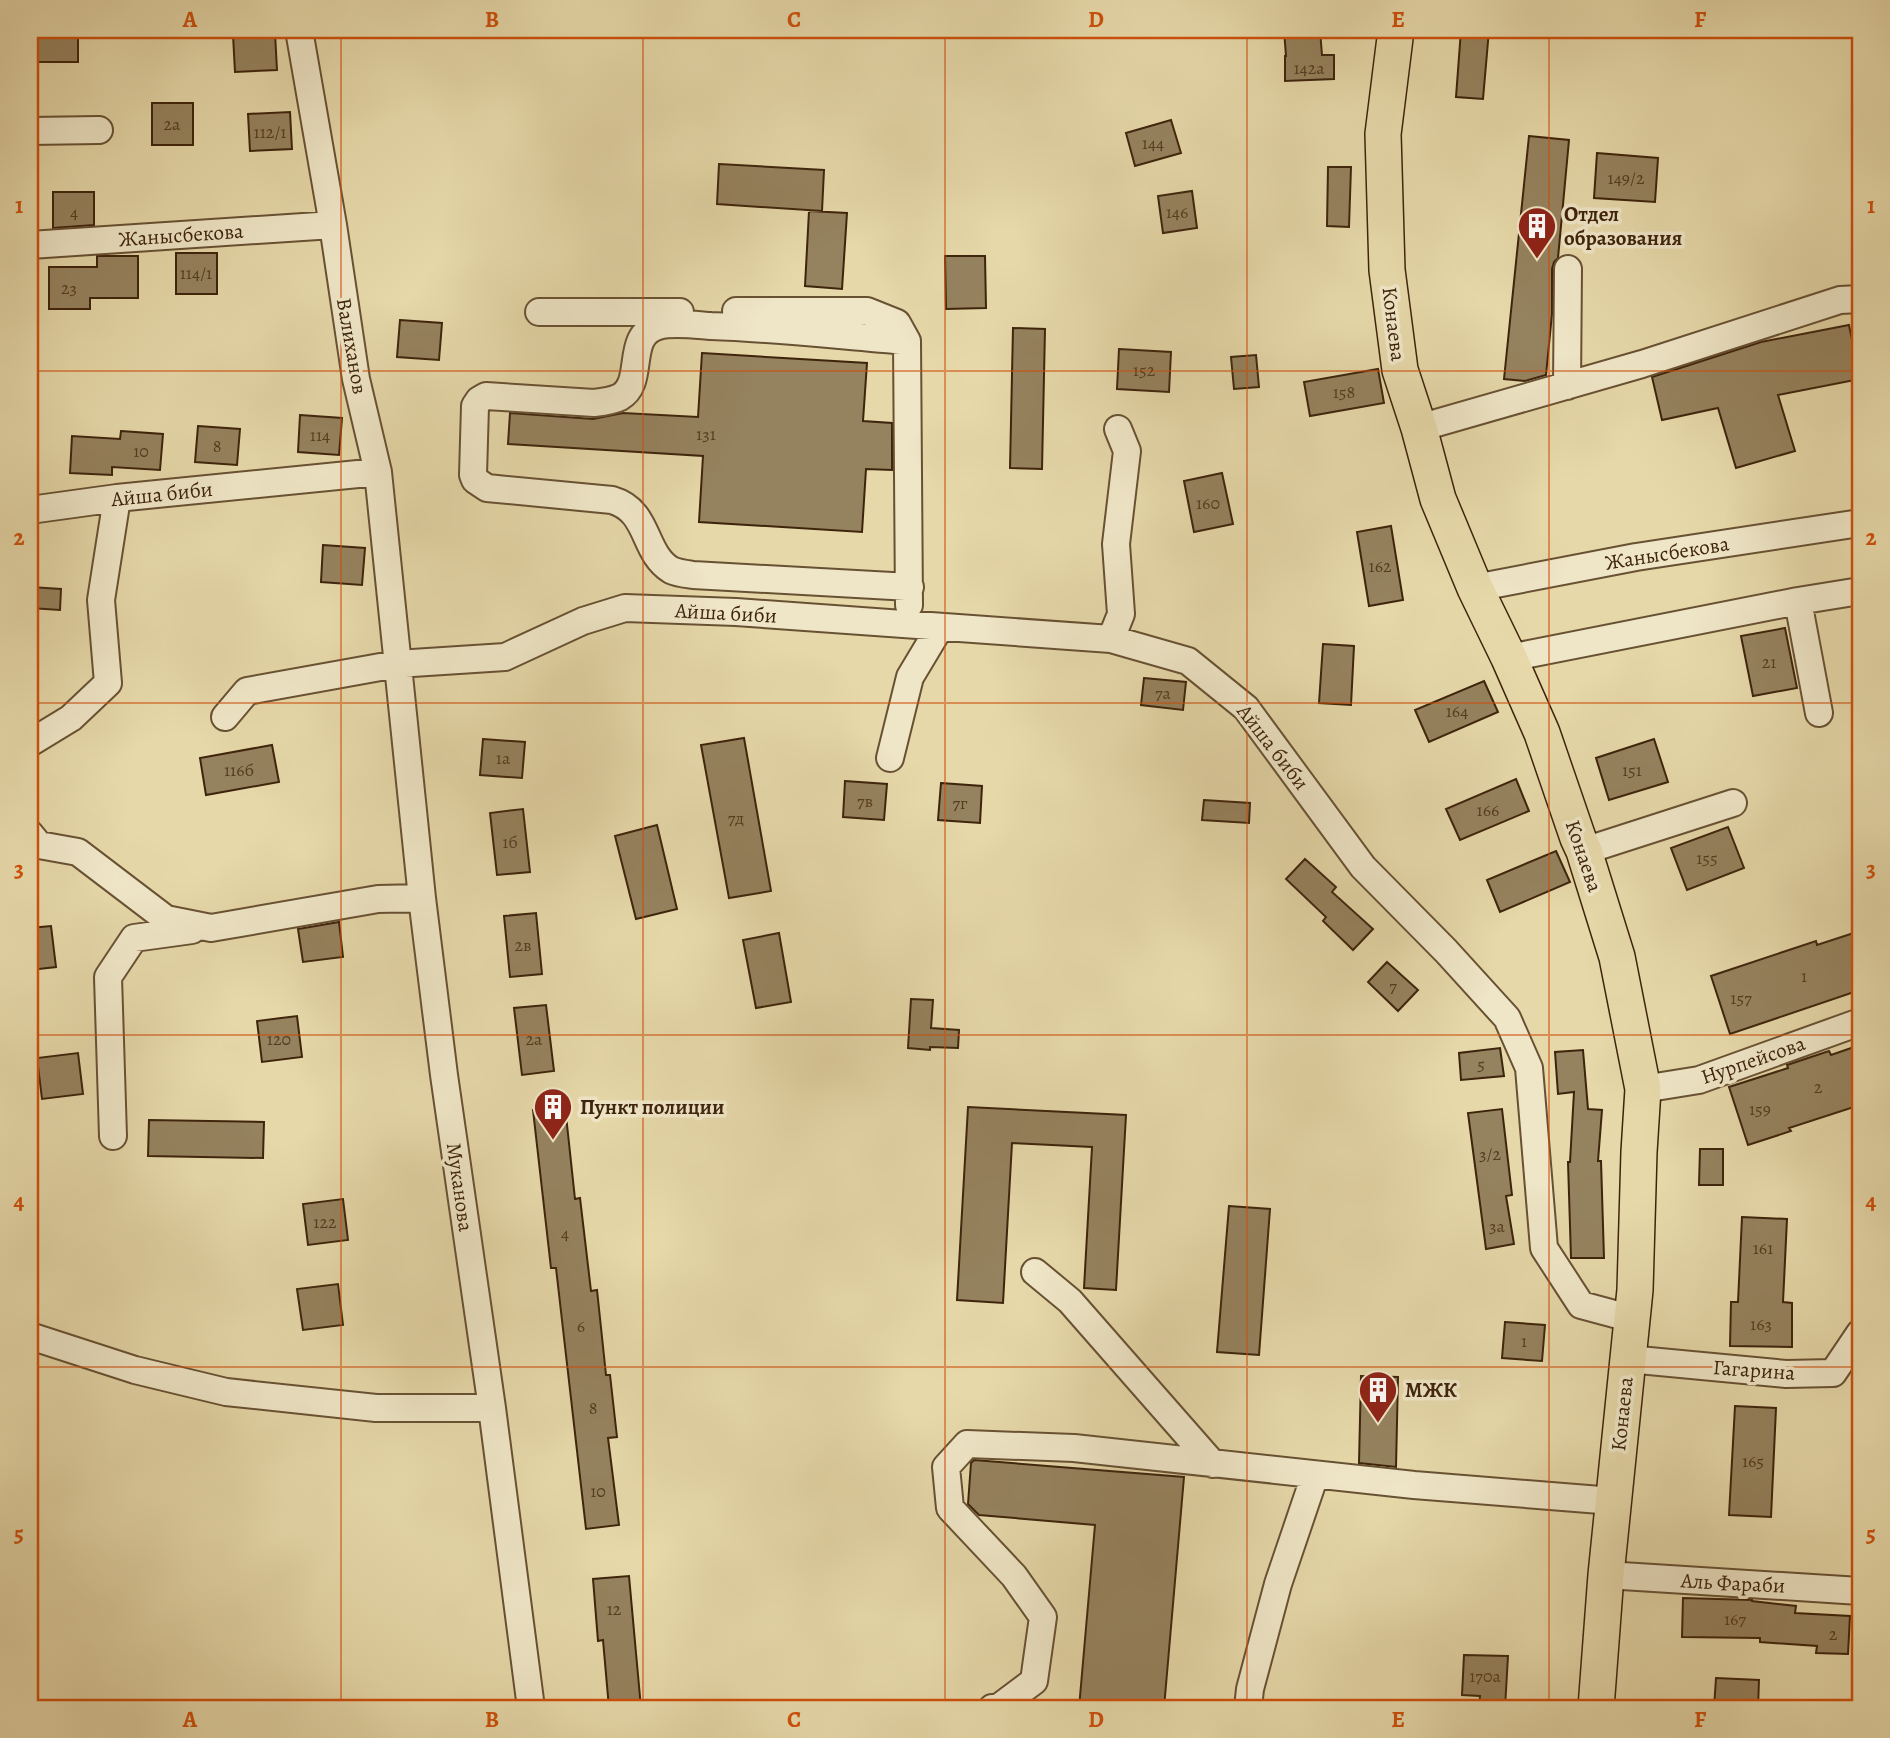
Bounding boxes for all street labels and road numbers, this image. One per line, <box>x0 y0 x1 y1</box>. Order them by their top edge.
street label: Жанысбекова <box>118 217 245 253</box>
street label: Конаева <box>1376 285 1412 363</box>
street label: Валиханов <box>330 296 374 396</box>
street label: Айша биби <box>109 475 214 513</box>
street label: Жанысбекова <box>1603 529 1731 577</box>
street label: Айша биби <box>673 596 778 630</box>
street label: Айша биби <box>1230 697 1315 796</box>
street label: Конаева <box>1559 816 1609 896</box>
street label: Нурпейсова <box>1697 1029 1809 1091</box>
street label: Муканова <box>440 1141 480 1234</box>
street label: Гагарина <box>1712 1353 1796 1387</box>
street label: Конаева <box>1604 1375 1640 1453</box>
street label: Аль Фараби <box>1679 1566 1786 1600</box>

